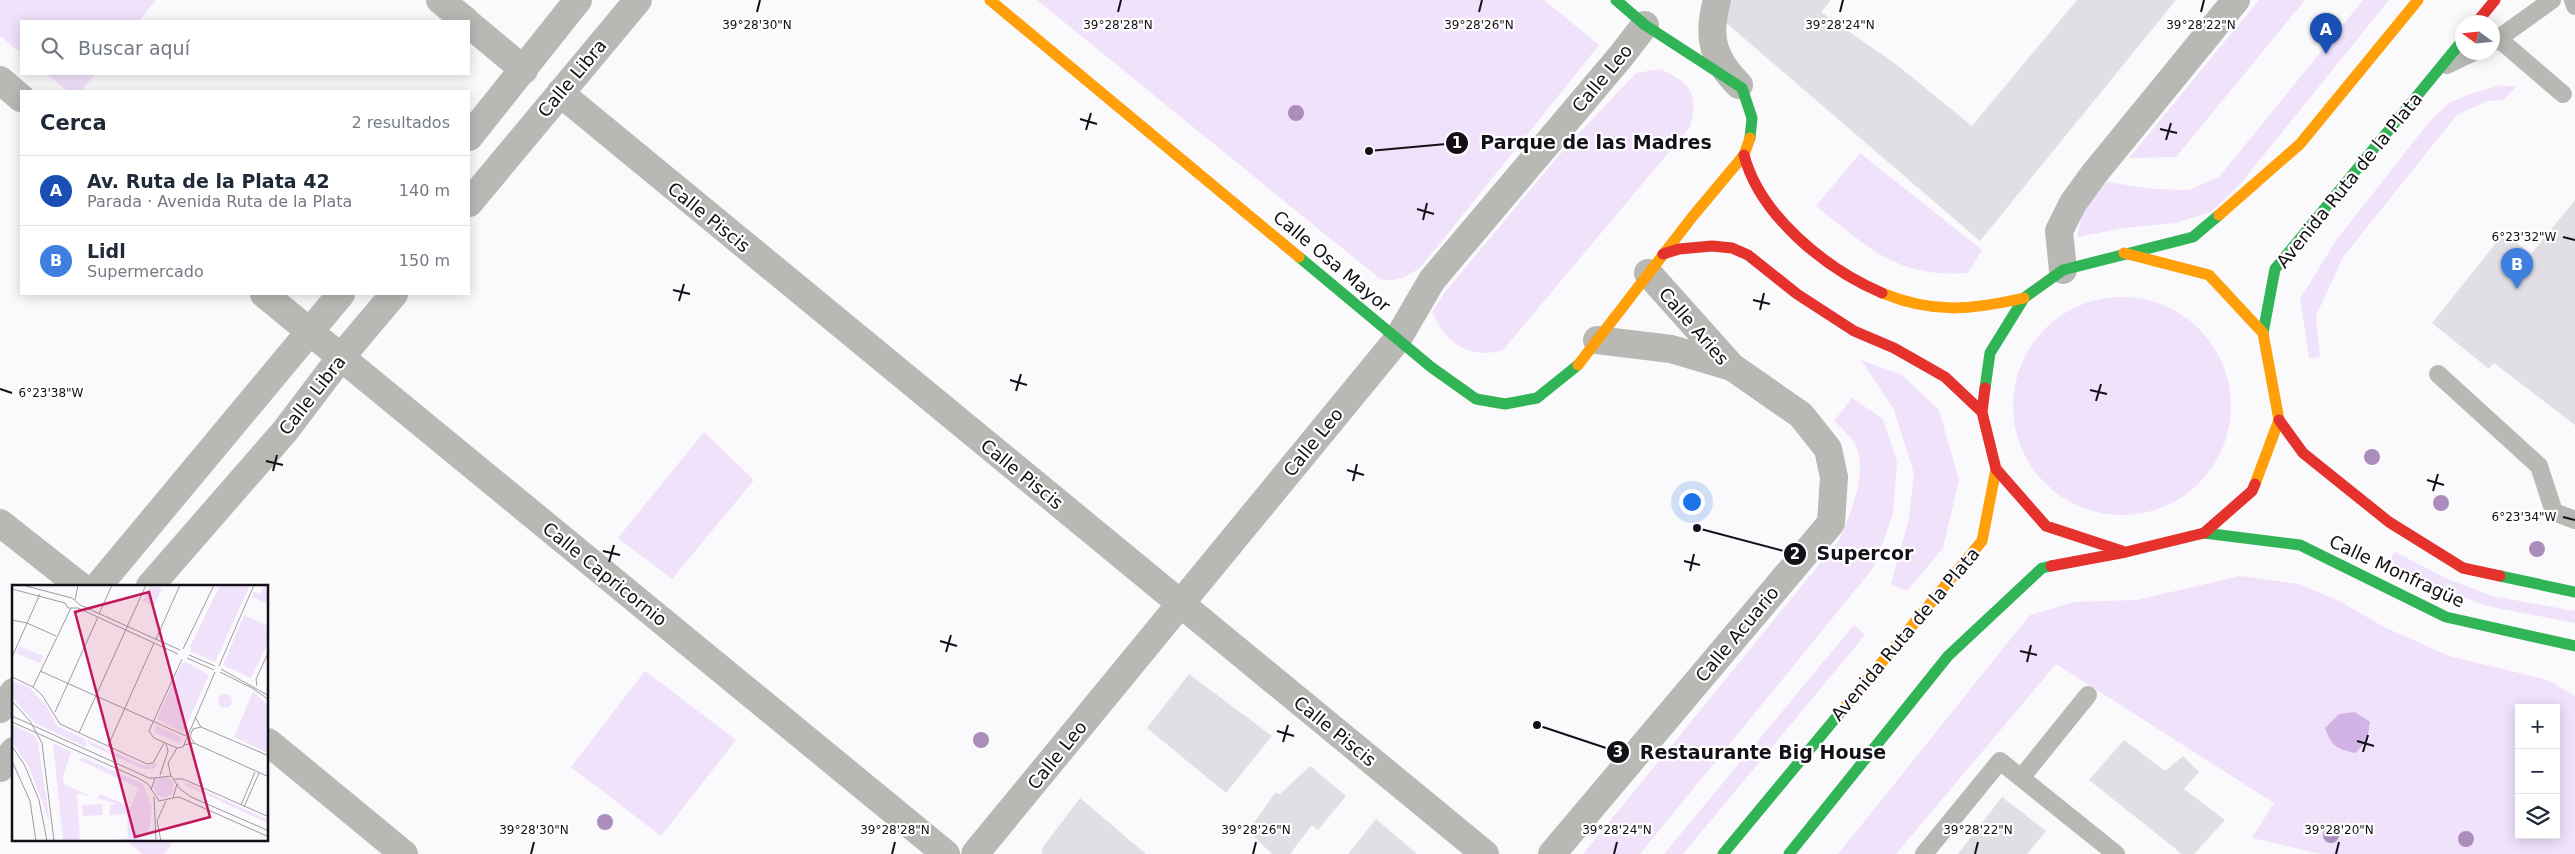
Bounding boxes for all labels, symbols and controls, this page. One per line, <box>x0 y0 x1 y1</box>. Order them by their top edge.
pin: A <box>2310 13 2342 54</box>
north arrow <box>2455 15 2500 60</box>
text: 39°28'30"N <box>722 18 792 32</box>
text: 39°28'28"N <box>1083 18 1153 32</box>
text: 39°28'26"N <box>1444 18 1514 32</box>
text: 39°28'24"N <box>1805 18 1875 32</box>
text: 39°28'22"N <box>2166 18 2236 32</box>
search box <box>20 20 470 75</box>
icon: search <box>38 34 66 62</box>
street label: Calle Libra <box>533 35 611 121</box>
text: Buscar aquí <box>78 37 190 59</box>
street label: Calle Leo <box>1568 40 1636 116</box>
street label: Avenida Ruta de la Plata <box>2272 88 2426 272</box>
text: Cerca <box>40 111 107 135</box>
text: 2 resultados <box>351 113 450 132</box>
callout: Parque de las Madres <box>1445 126 1721 160</box>
text: Parque de las Madres <box>1480 131 1712 153</box>
text: 1 <box>1452 134 1462 152</box>
text: Av. Ruta de la Plata 42 <box>87 170 330 192</box>
street label: Calle Piscis <box>664 178 754 256</box>
text: A <box>50 181 62 200</box>
text: 140 m <box>399 181 450 200</box>
text: Parada · Avenida Ruta de la Plata <box>87 192 352 211</box>
street label: Calle Osa Mayor <box>1269 206 1395 316</box>
text: 6°23'32"W <box>2492 230 2557 244</box>
text: Lidl <box>87 240 126 262</box>
pin: B <box>2501 248 2533 289</box>
text: B <box>50 251 62 270</box>
text: 150 m <box>399 251 450 270</box>
text: Supermercado <box>87 262 204 281</box>
street label: Calle Aries <box>1655 283 1733 369</box>
street label: Calle Libra <box>274 351 350 439</box>
text: 6°23'38"W <box>19 386 84 400</box>
street label: Calle Leo <box>1279 403 1347 481</box>
street label: Calle Piscis <box>977 435 1067 513</box>
your location <box>1679 489 1705 515</box>
text: 6°23'34"W <box>2492 510 2557 524</box>
street label: Calle Capricornio <box>539 518 671 630</box>
street label: Calle Monfragüe <box>2326 530 2468 612</box>
callout: Supercor <box>1782 537 1924 571</box>
text: Supercor <box>1817 542 1914 564</box>
street label: Avenida Ruta de la Plata <box>1826 543 1984 725</box>
text: 2 <box>1790 545 1800 563</box>
street label: Calle Acuario <box>1691 582 1783 686</box>
inset map <box>12 585 269 842</box>
street label: Calle Piscis <box>1290 692 1380 770</box>
map controls <box>2515 704 2560 839</box>
button: + <box>2515 704 2560 749</box>
street label: Calle Leo <box>1023 716 1091 794</box>
callout: Restaurante Big House <box>1605 735 1897 769</box>
text: Restaurante Big House <box>1640 741 1886 763</box>
text: 3 <box>1613 743 1623 761</box>
button: − <box>2515 749 2560 794</box>
button: layers <box>2515 794 2560 839</box>
text: 39°28'30"N <box>499 823 569 837</box>
text: 39°28'28"N <box>860 823 930 837</box>
text: 39°28'26"N <box>1221 823 1291 837</box>
text: 39°28'24"N <box>1582 823 1652 837</box>
text: 39°28'22"N <box>1943 823 2013 837</box>
text: 39°28'20"N <box>2304 823 2374 837</box>

